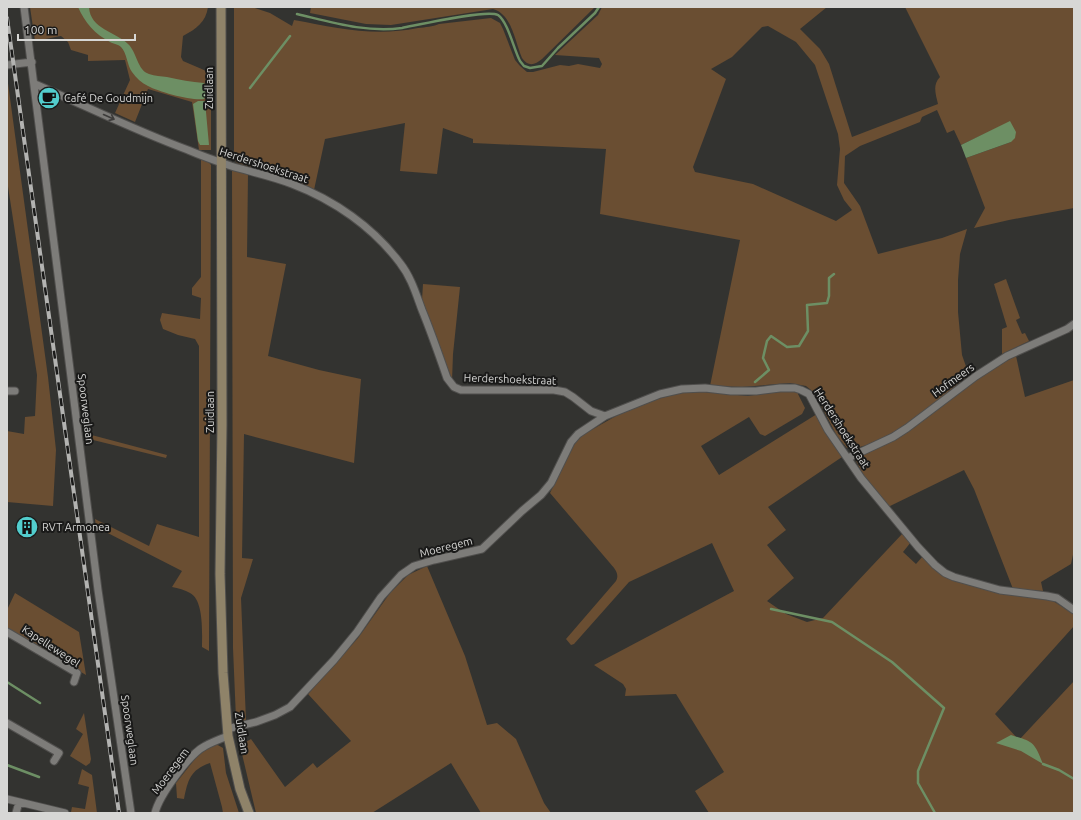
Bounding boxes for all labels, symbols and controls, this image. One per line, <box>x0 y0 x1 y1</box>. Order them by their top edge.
scale bar <box>18 16 135 42</box>
text: 100 m <box>24 23 57 36</box>
street label: Zuidlaan <box>203 67 215 109</box>
cafe icon: Café De Goudmijn <box>36 85 62 111</box>
place label: Café De Goudmijn <box>64 92 153 104</box>
one-way arrow <box>102 114 114 121</box>
street label: Herdershoekstraat <box>218 145 311 185</box>
street label: Hofmeers <box>930 361 976 399</box>
street label: Herdershoekstraat <box>464 371 557 387</box>
street label: Spoorweglaan <box>76 373 96 445</box>
street label: Herdershoekstraat <box>812 386 873 471</box>
street label: Zuidlaan <box>204 391 216 433</box>
building icon: RVT Armonea <box>14 514 40 540</box>
place label: RVT Armonea <box>42 521 110 533</box>
street label: Moeregem <box>418 535 474 559</box>
street label: Kapellewegel <box>20 623 82 669</box>
street label: Spoorweglaan <box>119 694 141 766</box>
street label: Zuidlaan <box>233 711 251 755</box>
street label: Moeregem <box>149 746 191 796</box>

